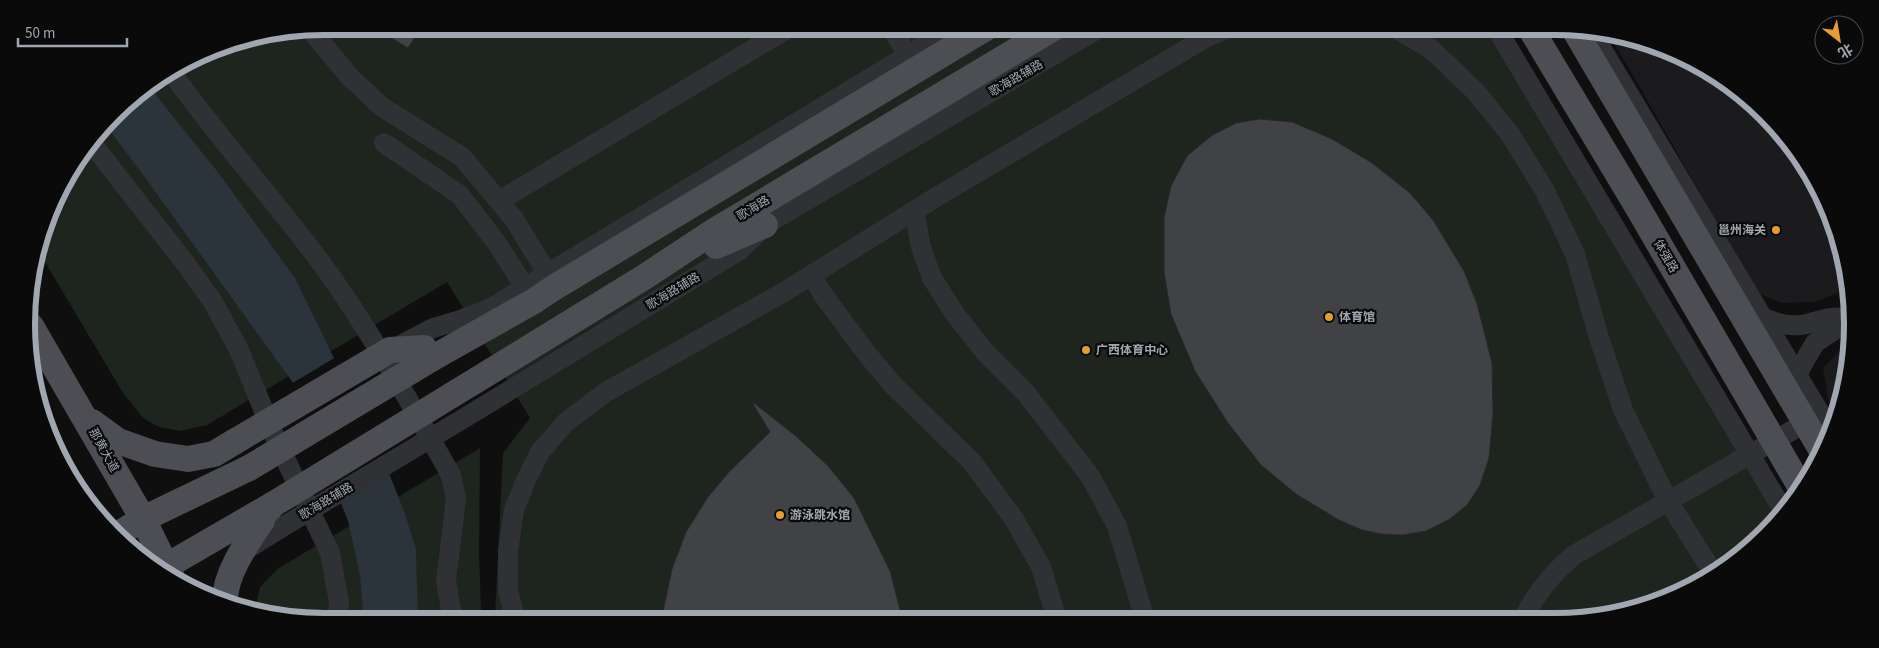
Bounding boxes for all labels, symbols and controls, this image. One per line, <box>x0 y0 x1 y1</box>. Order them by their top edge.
scale bar <box>18 15 126 47</box>
north arrow <box>1814 15 1864 65</box>
text: 50 m <box>25 23 55 44</box>
text: 北 <box>1834 38 1856 62</box>
street label: 歌海路辅路 <box>986 56 1046 101</box>
street label: 歌海路 <box>733 192 773 225</box>
place label: 邕州海关 <box>1718 222 1766 239</box>
marker: 邕州海关 <box>1770 224 1782 236</box>
street label: 体强路 <box>1649 236 1682 276</box>
street label: 歌海路辅路 <box>643 269 703 314</box>
place label: 体育馆 <box>1339 309 1375 326</box>
marker: 体育馆 <box>1323 311 1335 323</box>
place label: 广西体育中心 <box>1096 342 1168 359</box>
marker: 广西体育中心 <box>1080 344 1092 356</box>
street label: 那黄大道 <box>84 425 123 475</box>
street label: 歌海路辅路 <box>296 479 356 524</box>
place label: 游泳跳水馆 <box>790 507 850 524</box>
marker: 游泳跳水馆 <box>774 509 786 521</box>

